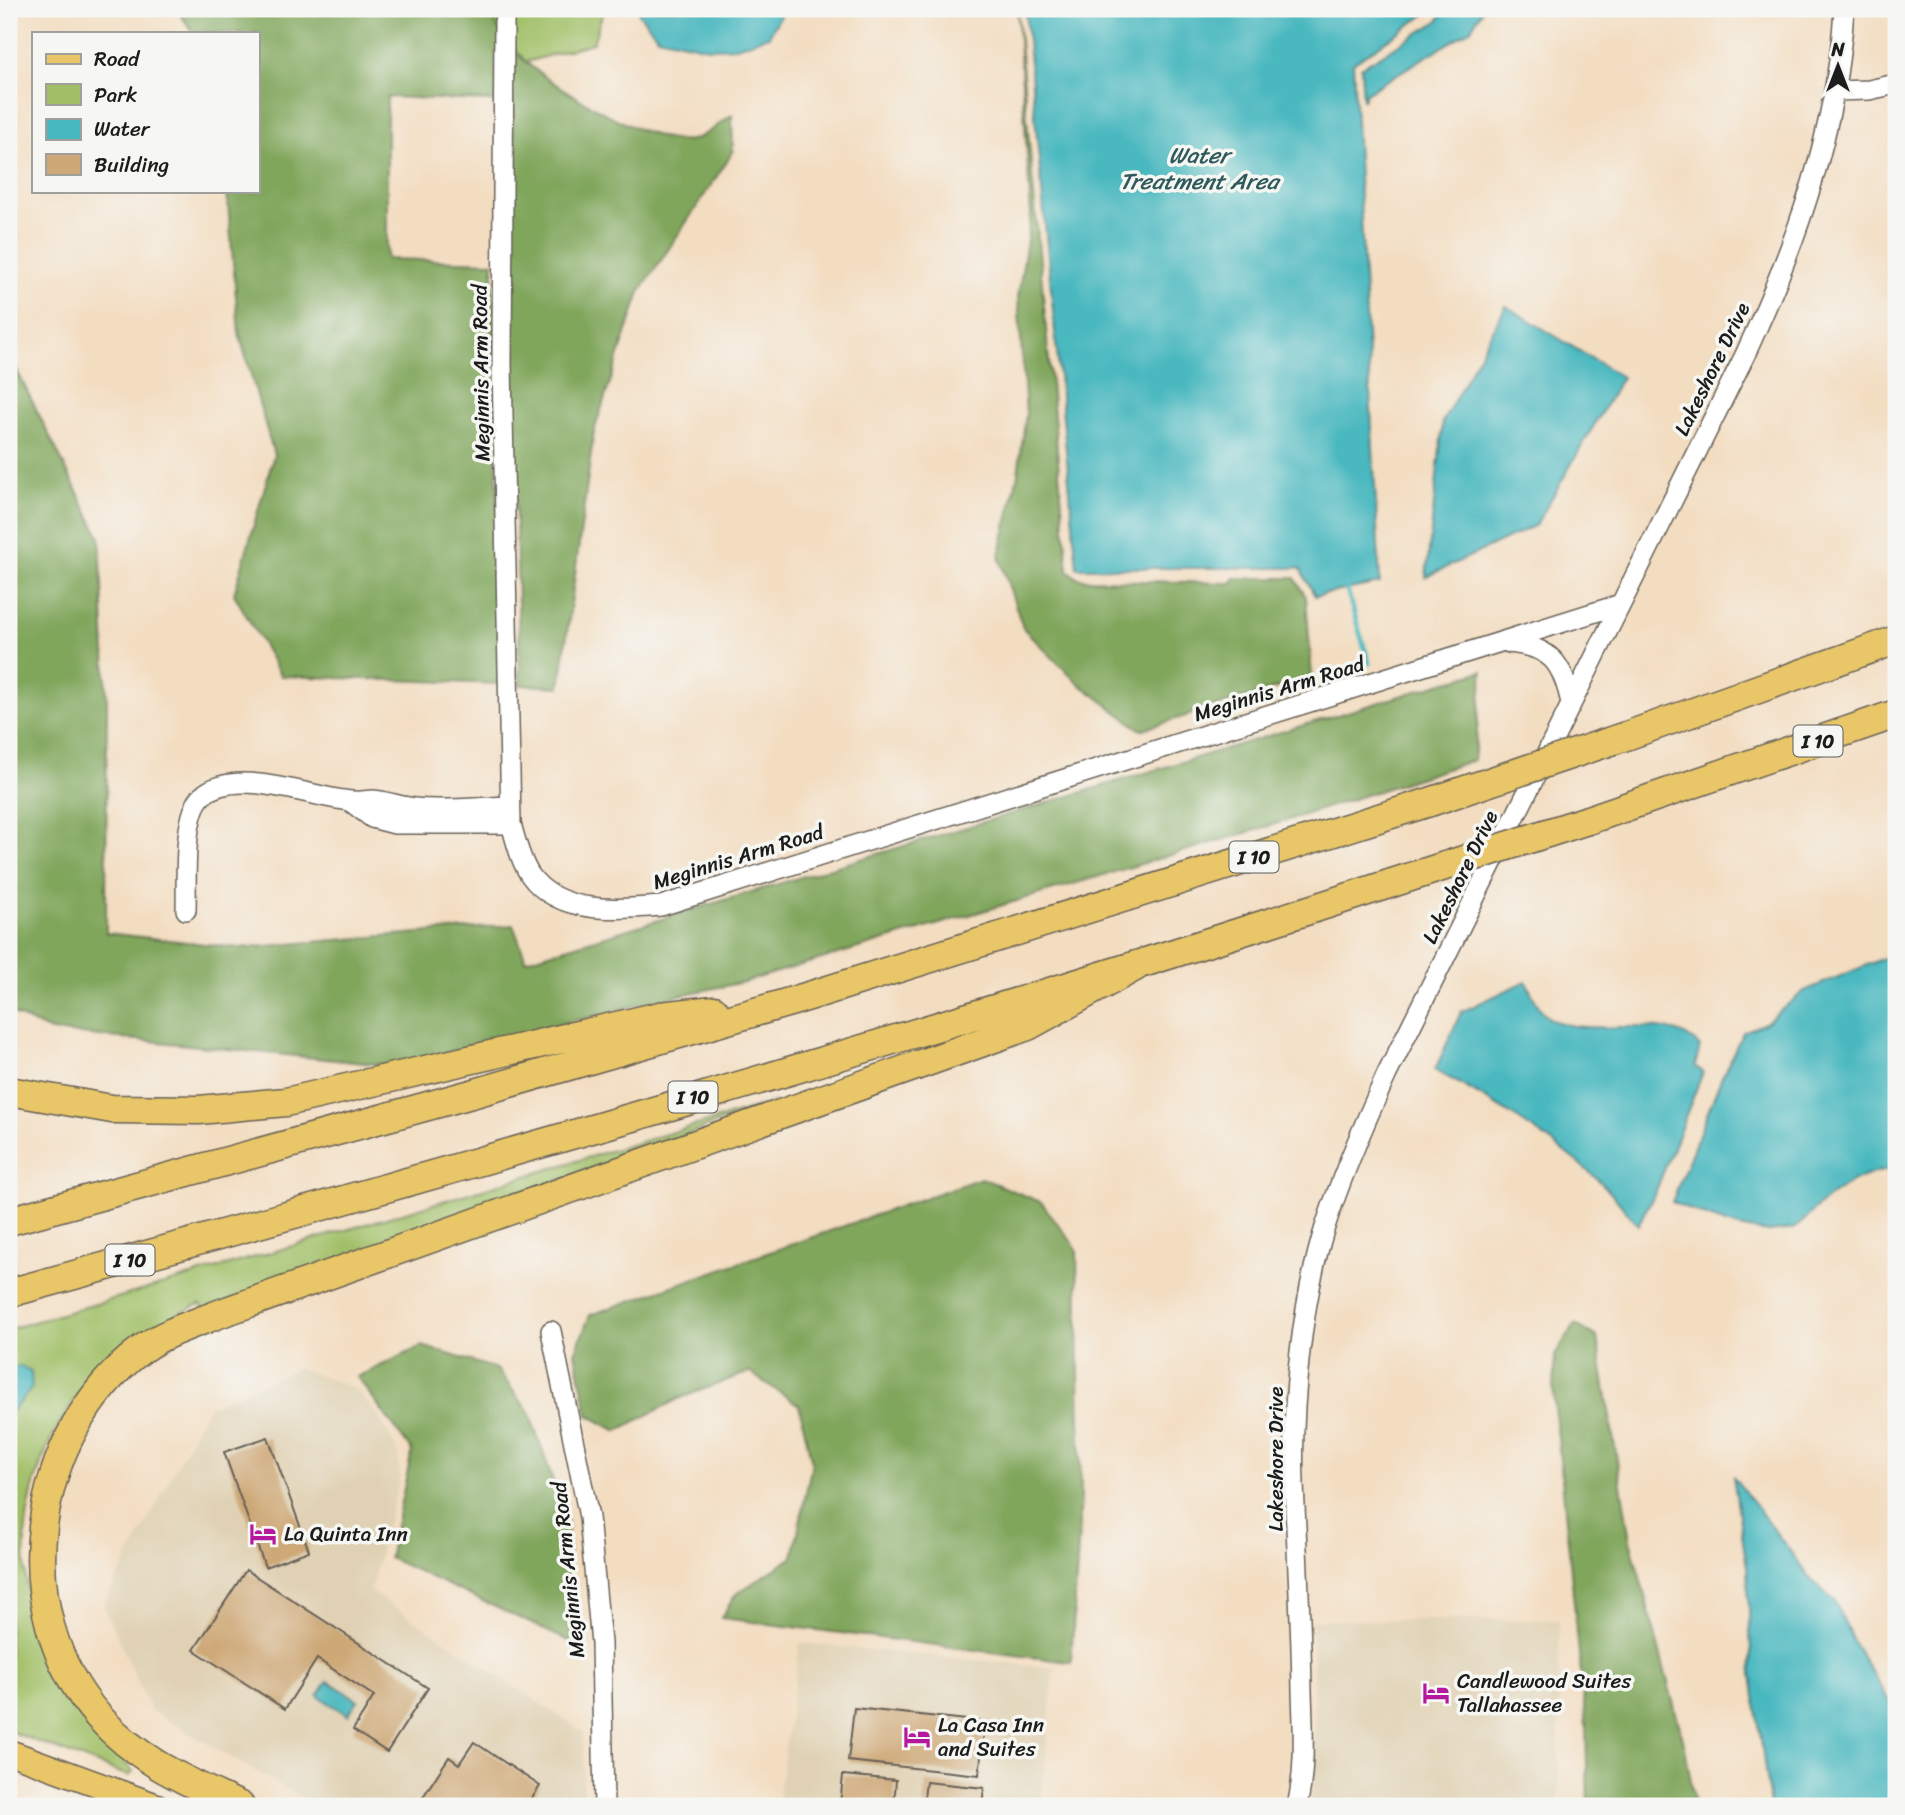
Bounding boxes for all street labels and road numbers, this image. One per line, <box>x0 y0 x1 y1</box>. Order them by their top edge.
street label: Meginnis Arm Road <box>460 282 502 462</box>
street label: Lakeshore Drive <box>1663 296 1761 442</box>
street label: Meginnis Arm Road <box>1189 644 1371 733</box>
road number: I 10 <box>1794 726 1842 756</box>
street label: Lakeshore Drive <box>1411 804 1509 950</box>
street label: Meginnis Arm Road <box>648 812 830 901</box>
road number: I 10 <box>1230 842 1278 872</box>
road number: I 10 <box>668 1082 718 1112</box>
road number: I 10 <box>106 1244 154 1276</box>
street label: Lakeshore Drive <box>1257 1387 1295 1531</box>
street label: Meginnis Arm Road <box>540 1478 596 1660</box>

